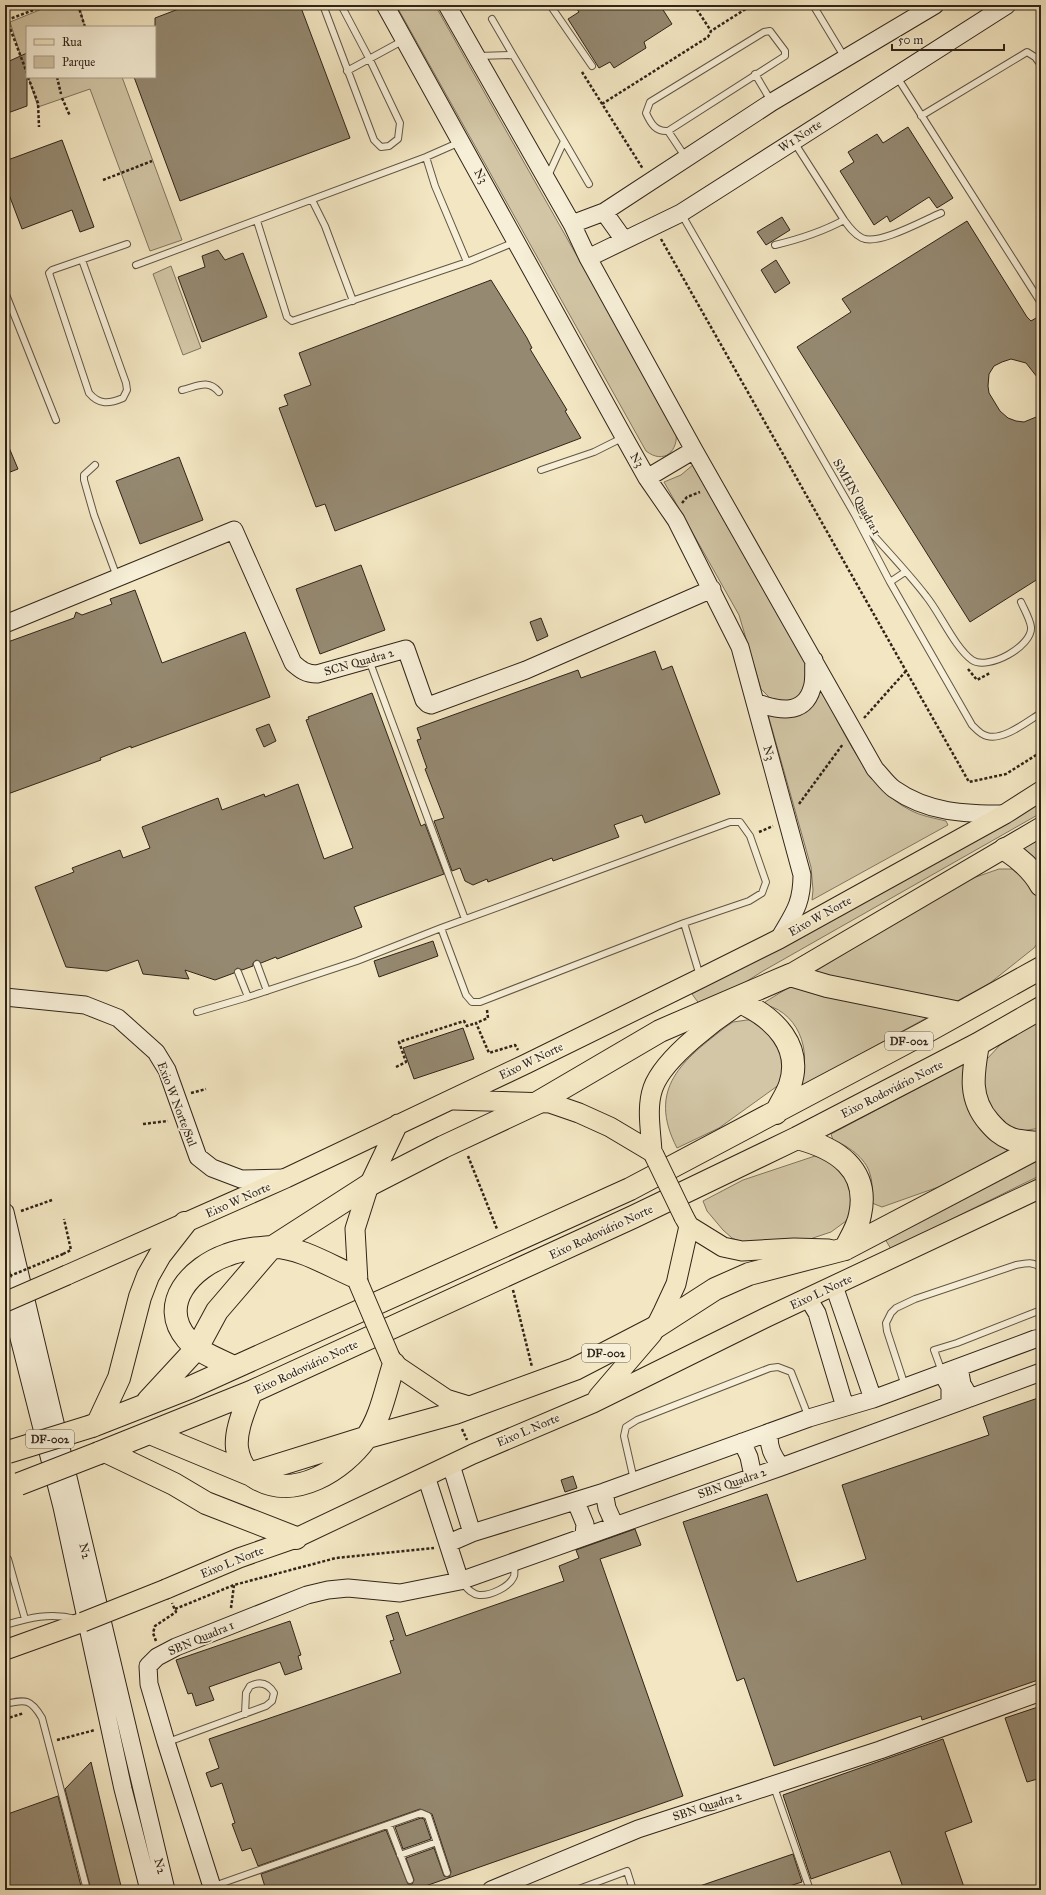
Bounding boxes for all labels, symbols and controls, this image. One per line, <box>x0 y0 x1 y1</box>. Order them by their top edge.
legend <box>26 26 156 78</box>
scale bar <box>892 26 1004 52</box>
text: 50 m <box>898 33 923 47</box>
text: Rua <box>62 35 83 49</box>
text: Parque <box>62 55 95 70</box>
street label: W1 Norte <box>776 117 824 155</box>
street label: N3 <box>471 166 491 186</box>
street label: N3 <box>627 450 647 470</box>
street label: SMHN Quadra 1 <box>830 456 884 538</box>
street label: SCN Quadra 2 <box>323 645 396 679</box>
street label: N3 <box>760 744 778 762</box>
street label: Eixo W Norte <box>786 893 854 939</box>
road number: DF-002 <box>885 1032 933 1050</box>
street label: Eixo W Norte <box>497 1039 565 1083</box>
street label: Eixo Rodoviário Norte <box>839 1057 945 1121</box>
street label: Exio W Norte/Sul <box>154 1060 200 1149</box>
street label: Eixo W Norte <box>203 1179 273 1221</box>
street label: Eixo Rodoviário Norte <box>547 1202 655 1262</box>
street label: Eixo L Norte <box>788 1271 854 1313</box>
street label: Eixo Rodoviário Norte <box>252 1337 360 1397</box>
road number: DF-002 <box>582 1344 630 1362</box>
street label: Eixo L Norte <box>494 1410 562 1450</box>
road number: DF-002 <box>26 1430 74 1448</box>
street label: SBN Quadra 2 <box>696 1465 768 1501</box>
street label: N2 <box>76 1542 94 1560</box>
street label: Eixo L Norte <box>198 1543 266 1581</box>
street label: SBN Quadra 1 <box>166 1618 236 1658</box>
street label: SBN Quadra 2 <box>671 1788 743 1824</box>
street label: N2 <box>151 1856 169 1876</box>

